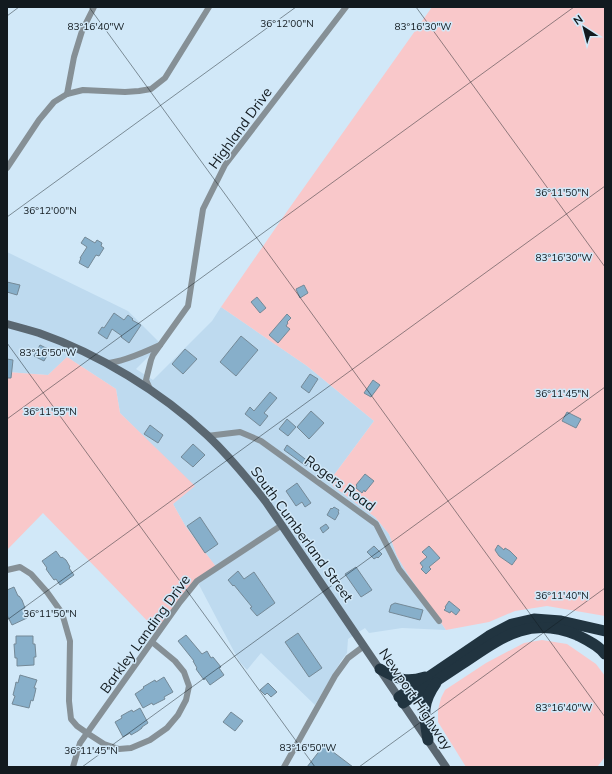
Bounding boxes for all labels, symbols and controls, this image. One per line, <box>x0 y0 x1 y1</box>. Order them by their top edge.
north arrow <box>564 8 604 48</box>
text: N <box>571 12 586 28</box>
text: 36°12'00"N <box>260 17 314 30</box>
text: 83°16'40"W <box>68 20 124 33</box>
text: 83°16'30"W <box>395 20 451 33</box>
street label: Highland Drive <box>204 84 276 172</box>
text: 36°11'50"N <box>535 186 589 199</box>
text: 36°12'00"N <box>23 204 77 217</box>
text: 83°16'30"W <box>536 251 592 264</box>
text: 83°16'50"W <box>20 346 76 359</box>
text: 36°11'45"N <box>535 387 589 400</box>
text: 36°11'55"N <box>23 405 77 418</box>
street label: Rogers Road <box>301 451 379 515</box>
street label: South Cumberland Street <box>247 463 357 605</box>
street label: Barkley Landing Drive <box>96 571 194 697</box>
text: 36°11'40"N <box>535 589 589 602</box>
text: 36°11'50"N <box>23 607 77 620</box>
street label: Newport Highway <box>375 645 457 754</box>
text: 83°16'40"W <box>536 701 592 714</box>
text: 83°16'50"W <box>280 741 336 754</box>
text: 36°11'45"N <box>64 744 118 757</box>

